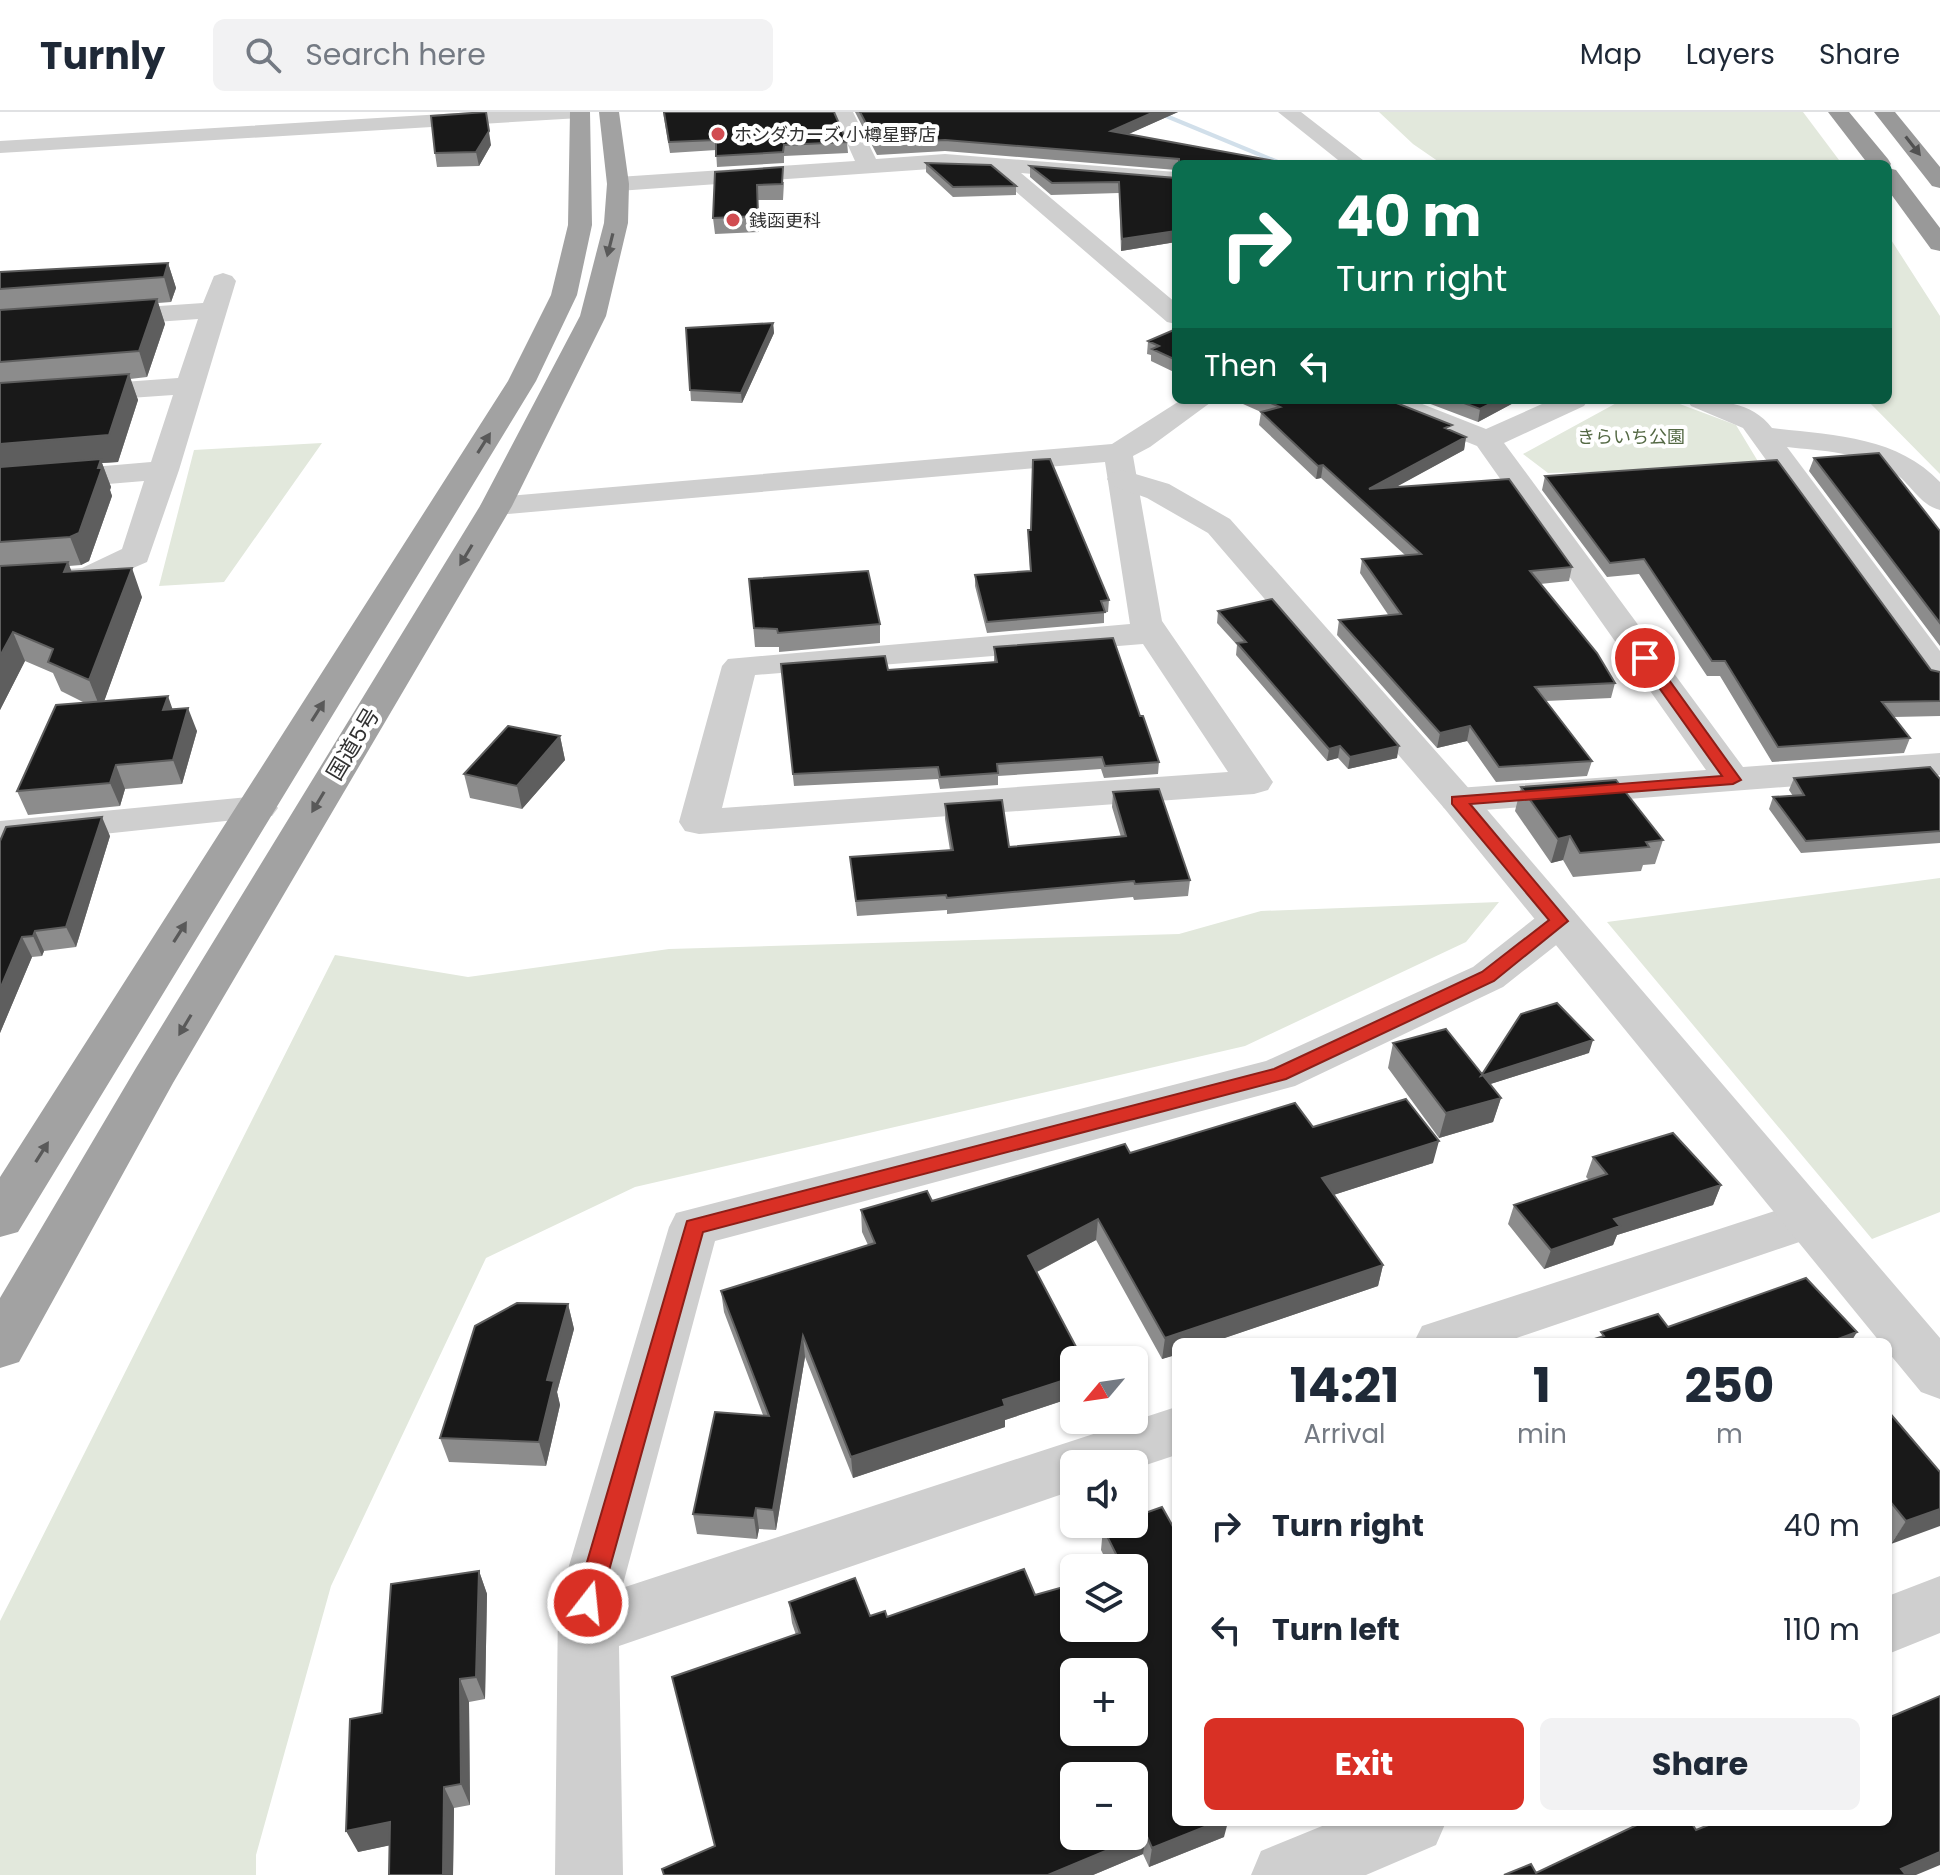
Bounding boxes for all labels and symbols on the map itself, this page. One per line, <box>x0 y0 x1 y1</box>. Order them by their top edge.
place label: ホンダカーズ 小樽星野店 <box>734 122 936 147</box>
marker: ホンダカーズ 小樽星野店 <box>709 125 727 143</box>
one-way arrow <box>1904 136 1921 156</box>
place label: 銭函更科 <box>749 208 821 233</box>
marker: 銭函更科 <box>724 211 742 229</box>
one-way arrow <box>604 232 616 257</box>
park label: きらいち公園 <box>1577 424 1685 449</box>
one-way arrow <box>477 432 491 454</box>
one-way arrow <box>460 544 474 566</box>
pin <box>1611 624 1679 692</box>
one-way arrow <box>311 700 325 722</box>
street label: 国道5号 <box>319 702 387 786</box>
one-way arrow <box>312 791 326 813</box>
one-way arrow <box>173 921 187 943</box>
one-way arrow <box>178 1014 192 1036</box>
one-way arrow <box>34 1141 48 1163</box>
north arrow <box>1060 1346 1148 1434</box>
position arrow <box>546 1561 630 1645</box>

